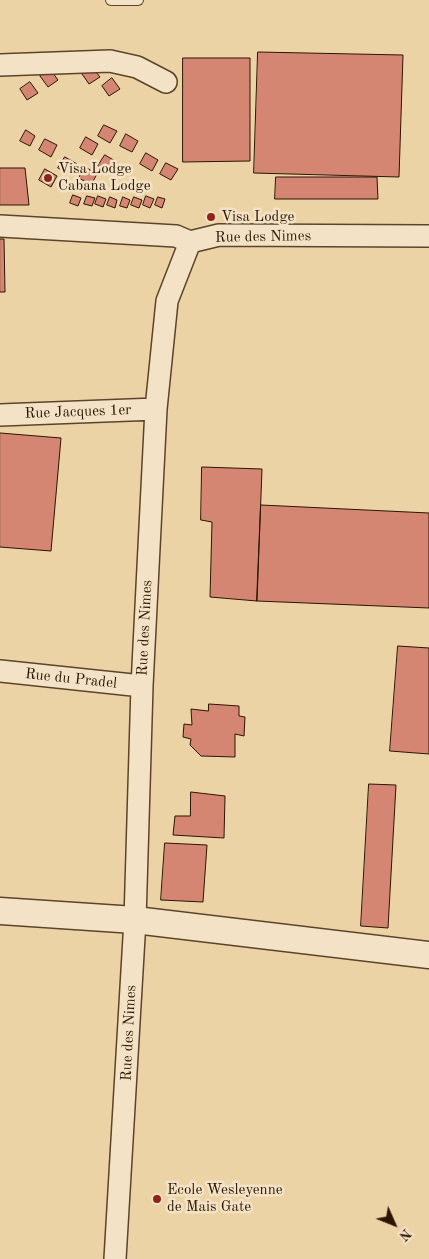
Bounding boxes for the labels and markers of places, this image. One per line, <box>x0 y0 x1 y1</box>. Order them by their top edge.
place label: Visa Lodge Cabana Lodge <box>58 160 151 195</box>
marker: Visa Lodge Cabana Lodge <box>42 172 54 184</box>
place label: Visa Lodge <box>221 208 294 226</box>
marker: Visa Lodge <box>205 211 217 223</box>
place label: Ecole Wesleyenne de Mais Gate <box>167 1181 283 1216</box>
marker: Ecole Wesleyenne de Mais Gate <box>151 1193 163 1205</box>

